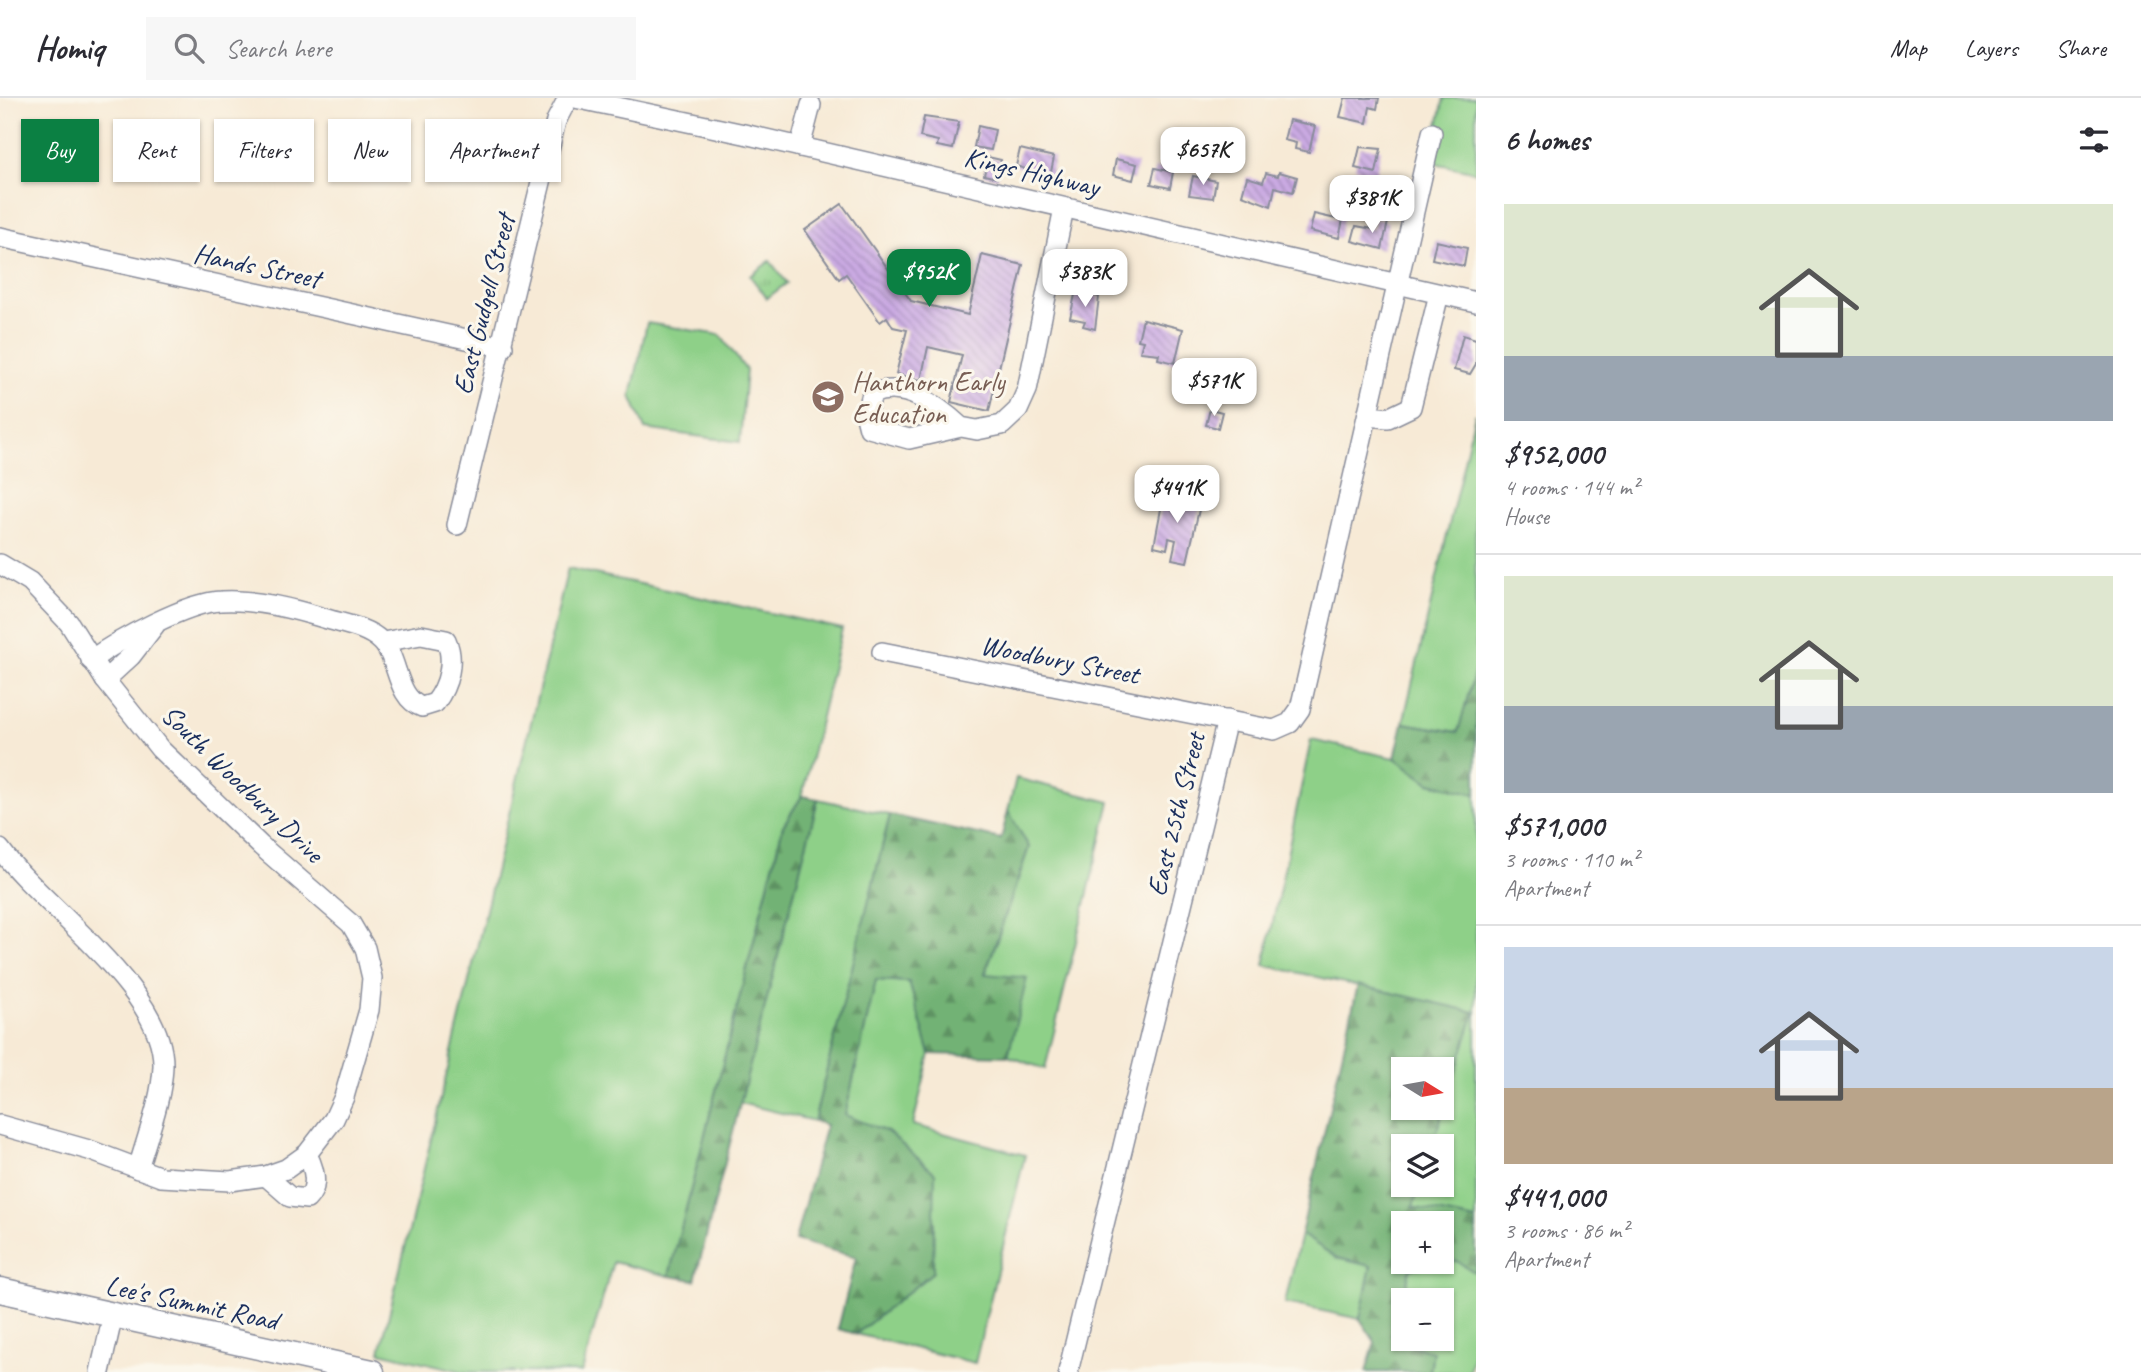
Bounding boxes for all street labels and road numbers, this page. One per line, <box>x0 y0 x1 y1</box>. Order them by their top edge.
street label: Kings Highway <box>961 139 1105 205</box>
street label: East Gudgell Street <box>444 207 524 398</box>
street label: Hands Street <box>190 235 327 297</box>
street label: Woodbury Street <box>978 627 1145 692</box>
street label: South Woodbury Drive <box>154 697 333 871</box>
street label: East 25th Street <box>1138 726 1213 899</box>
street label: Lee's Summit Road <box>103 1267 285 1339</box>

